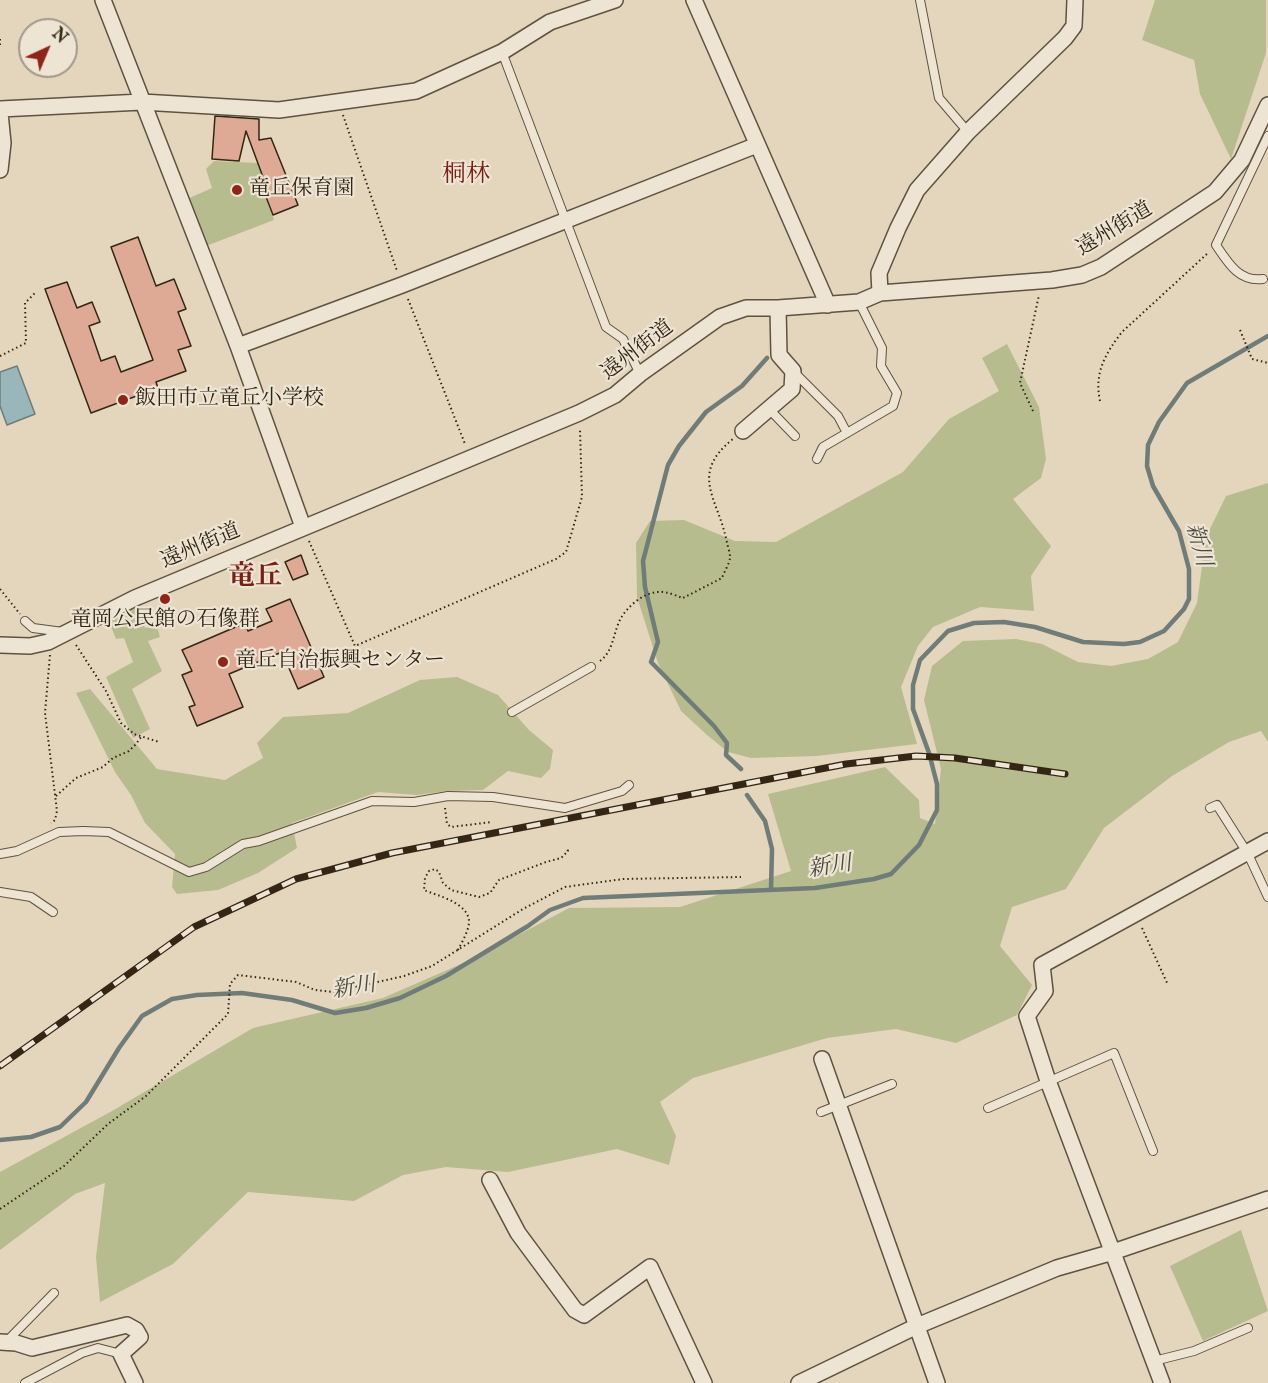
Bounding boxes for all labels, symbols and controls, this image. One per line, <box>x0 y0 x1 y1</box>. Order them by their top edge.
north arrow <box>18 18 78 78</box>
text: N <box>47 24 71 48</box>
district label: 桐林 <box>442 162 490 190</box>
place label: 竜丘保育園 <box>249 177 354 203</box>
marker: 竜丘保育園 <box>230 183 244 197</box>
street label: 遠州街道 <box>1073 198 1157 262</box>
street label: 遠州街道 <box>597 316 679 386</box>
place label: 飯田市立竜丘小学校 <box>135 387 324 413</box>
marker: 飯田市立竜丘小学校 <box>116 393 130 407</box>
street label: 遠州街道 <box>157 519 245 575</box>
water label: 新川 <box>1179 520 1215 570</box>
district label: 竜丘 <box>228 562 282 594</box>
marker: 竜岡公民館の石像群 <box>158 592 172 606</box>
place label: 竜岡公民館の石像群 <box>71 608 259 634</box>
place label: 竜丘自治振興センター <box>235 649 445 675</box>
marker: 竜丘自治振興センター <box>216 655 230 669</box>
water label: 新川 <box>806 852 854 884</box>
water label: 新川 <box>330 973 378 1005</box>

